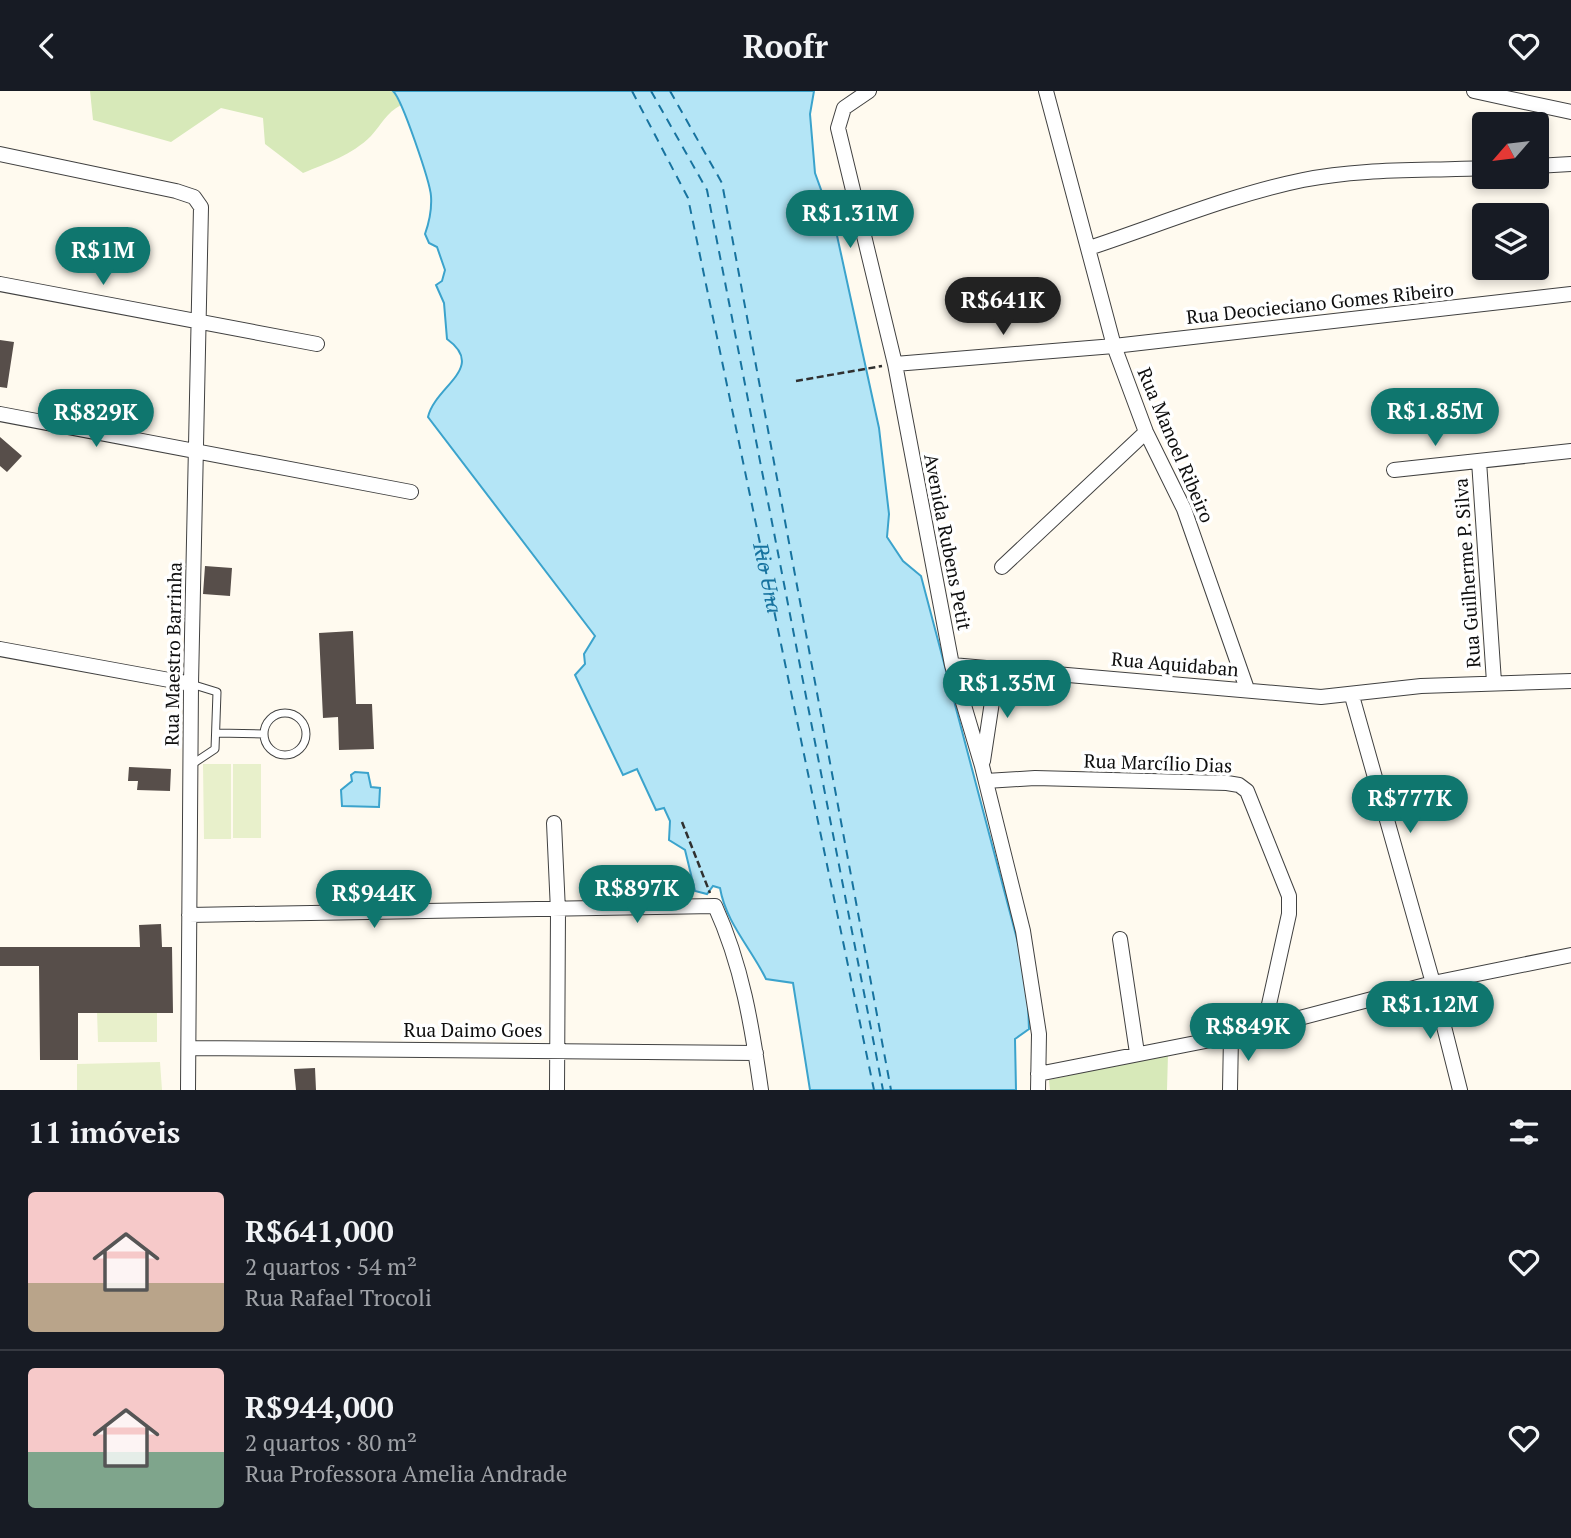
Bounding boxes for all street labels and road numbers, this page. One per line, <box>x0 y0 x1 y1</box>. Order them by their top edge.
street label: Rua Deocieciano Gomes Ribeiro <box>1185 276 1455 329</box>
street label: Rua Manoel Ribeiro <box>1132 363 1220 526</box>
street label: Avenida Rubens Petit <box>919 451 978 632</box>
street label: Rua Guilherme P. Silva <box>1447 477 1486 669</box>
street label: Rua Maestro Barrinha <box>158 561 187 746</box>
street label: Rua Aquidaban <box>1110 645 1240 682</box>
street label: Rua Marcílio Dias <box>1083 747 1233 778</box>
street label: Rua Daimo Goes <box>404 1017 542 1042</box>

